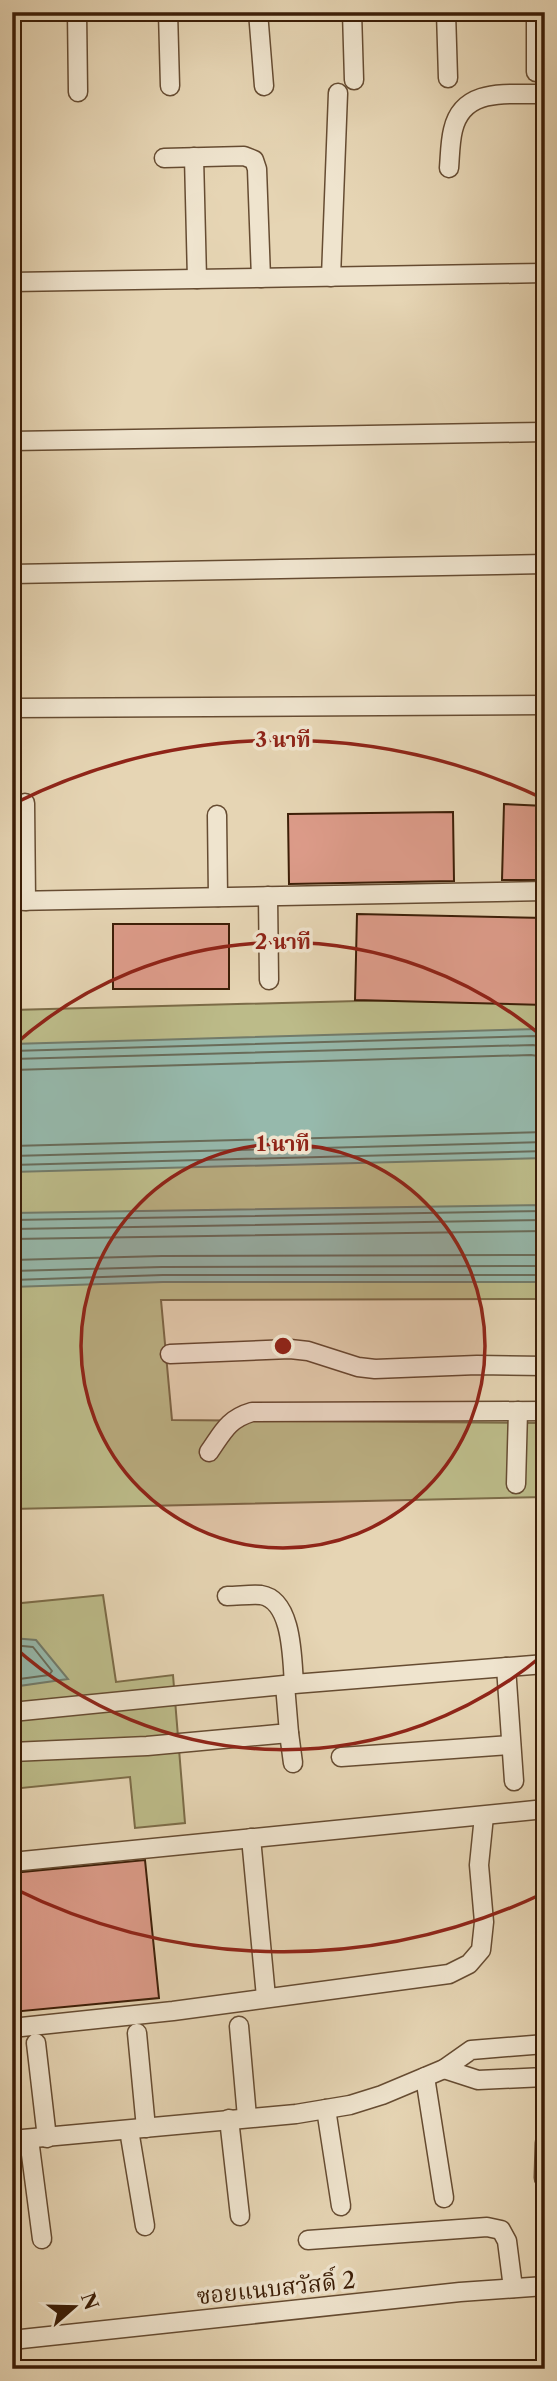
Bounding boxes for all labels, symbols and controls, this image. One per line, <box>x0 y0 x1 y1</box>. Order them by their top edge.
text: 3 นาที <box>255 727 311 752</box>
text: 2 นาที <box>255 929 311 954</box>
text: 1 นาที <box>256 1131 310 1156</box>
centre of rings <box>271 1334 295 1358</box>
street label: ซอยแนบสวัสดิ์ 2 <box>195 2263 357 2310</box>
north arrow <box>38 2272 108 2342</box>
text: N <box>76 2290 103 2313</box>

